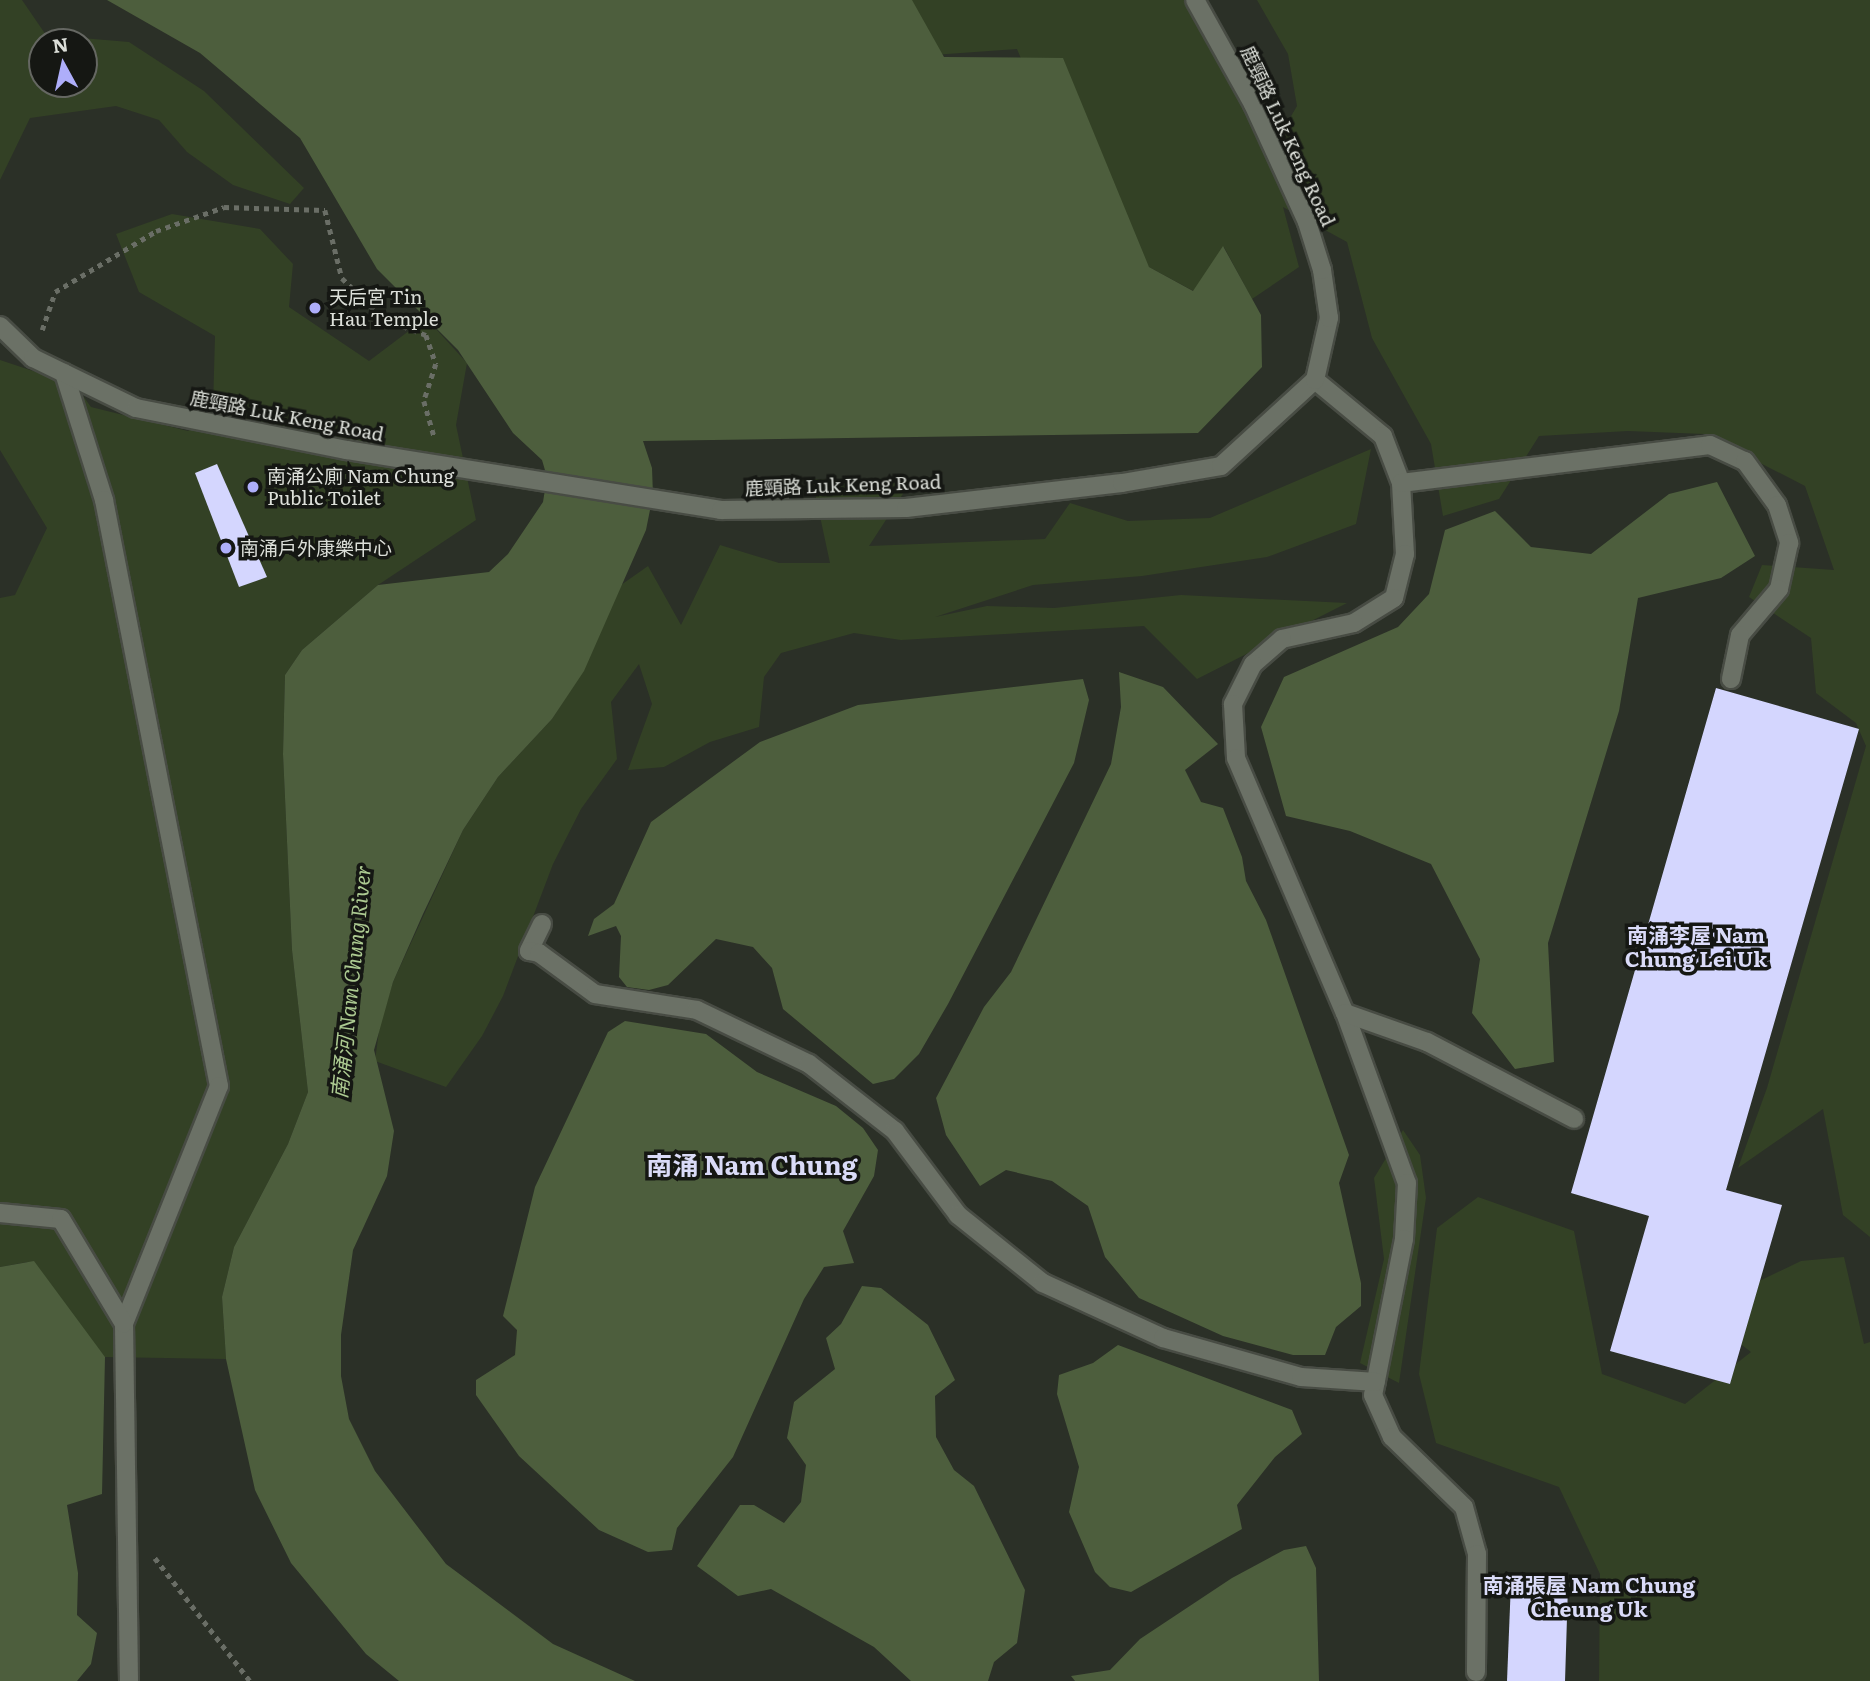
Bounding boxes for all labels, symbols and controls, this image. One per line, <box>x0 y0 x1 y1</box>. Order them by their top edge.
north arrow <box>28 28 98 98</box>
text: N <box>51 29 70 59</box>
street label: 鹿頸路 Luk Keng Road <box>1236 42 1340 230</box>
place label: 天后宮 Tin Hau Temple <box>329 286 439 330</box>
marker: 天后宮 Tin Hau Temple <box>307 300 323 316</box>
street label: 鹿頸路 Luk Keng Road <box>188 386 386 446</box>
place label: 南涌公廁 Nam Chung Public Toilet <box>267 465 454 509</box>
street label: 鹿頸路 Luk Keng Road <box>744 470 942 500</box>
marker: 南涌公廁 Nam Chung Public Toilet <box>245 479 261 495</box>
place label: 南涌戶外康樂中心 <box>240 537 392 559</box>
marker: 南涌戶外康樂中心 <box>218 540 234 556</box>
water label: 南涌河 Nam Chung River <box>325 864 375 1100</box>
district label: 南涌李屋 Nam Chung Lei Uk <box>1625 921 1767 971</box>
district label: 南涌 Nam Chung <box>646 1148 858 1180</box>
district label: 南涌張屋 Nam Chung Cheung Uk <box>1483 1571 1695 1621</box>

